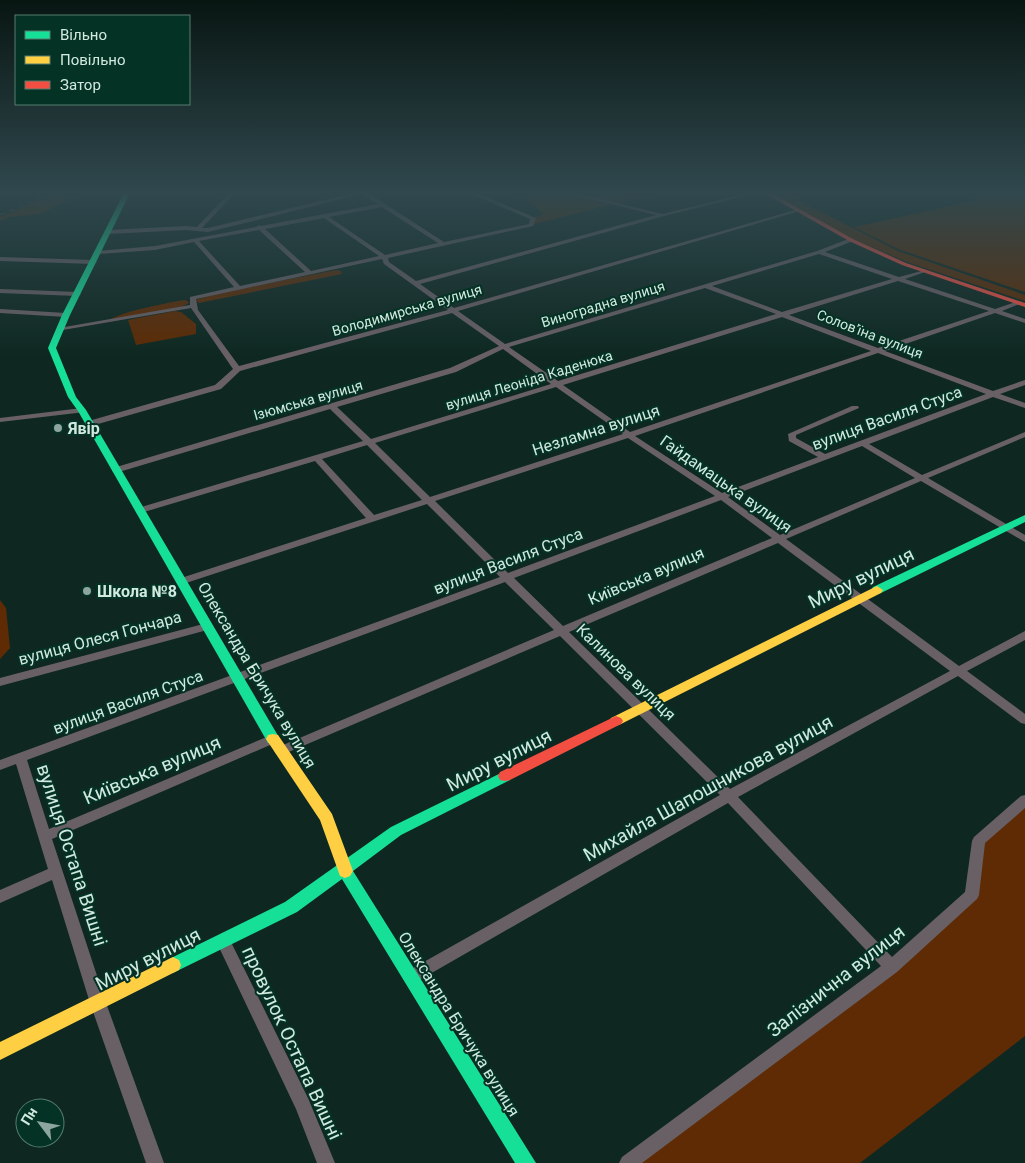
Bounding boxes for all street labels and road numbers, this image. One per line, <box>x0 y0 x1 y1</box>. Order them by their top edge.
street label: Виноградна вулиця <box>539 278 667 330</box>
street label: Володимирська вулиця <box>330 281 484 339</box>
street label: Солов'їна вулиця <box>815 306 925 362</box>
street label: вулиця Леоніда Каденюка <box>444 347 614 413</box>
street label: Ізюмська вулиця <box>252 377 364 423</box>
street label: вулиця Василя Стуса <box>809 382 965 454</box>
street label: Незламна вулиця <box>530 400 662 460</box>
street label: Гайдамацька вулиця <box>656 431 796 537</box>
street label: вулиця Василя Стуса <box>431 524 585 598</box>
street label: Миру вулиця <box>804 542 918 614</box>
street label: Київська вулиця <box>585 543 707 609</box>
street label: Олександра Бричука вулиця <box>194 578 320 772</box>
street label: вулиця Олеся Гончара <box>16 607 184 669</box>
street label: Калинова вулиця <box>572 620 680 724</box>
street label: вулиця Василя Стуса <box>50 666 206 738</box>
street label: Михайла Шапошникова вулиця <box>579 710 837 866</box>
street label: Миру вулиця <box>443 724 555 796</box>
street label: Київська вулиця <box>80 731 224 809</box>
street label: вулиця Остапа Вишні <box>32 761 112 949</box>
street label: Залізнична вулиця <box>763 920 909 1042</box>
street label: Миру вулиця <box>92 923 204 995</box>
street label: Олександра Бричука вулиця <box>394 928 524 1120</box>
street label: провулок Остапа Вишні <box>237 943 347 1143</box>

